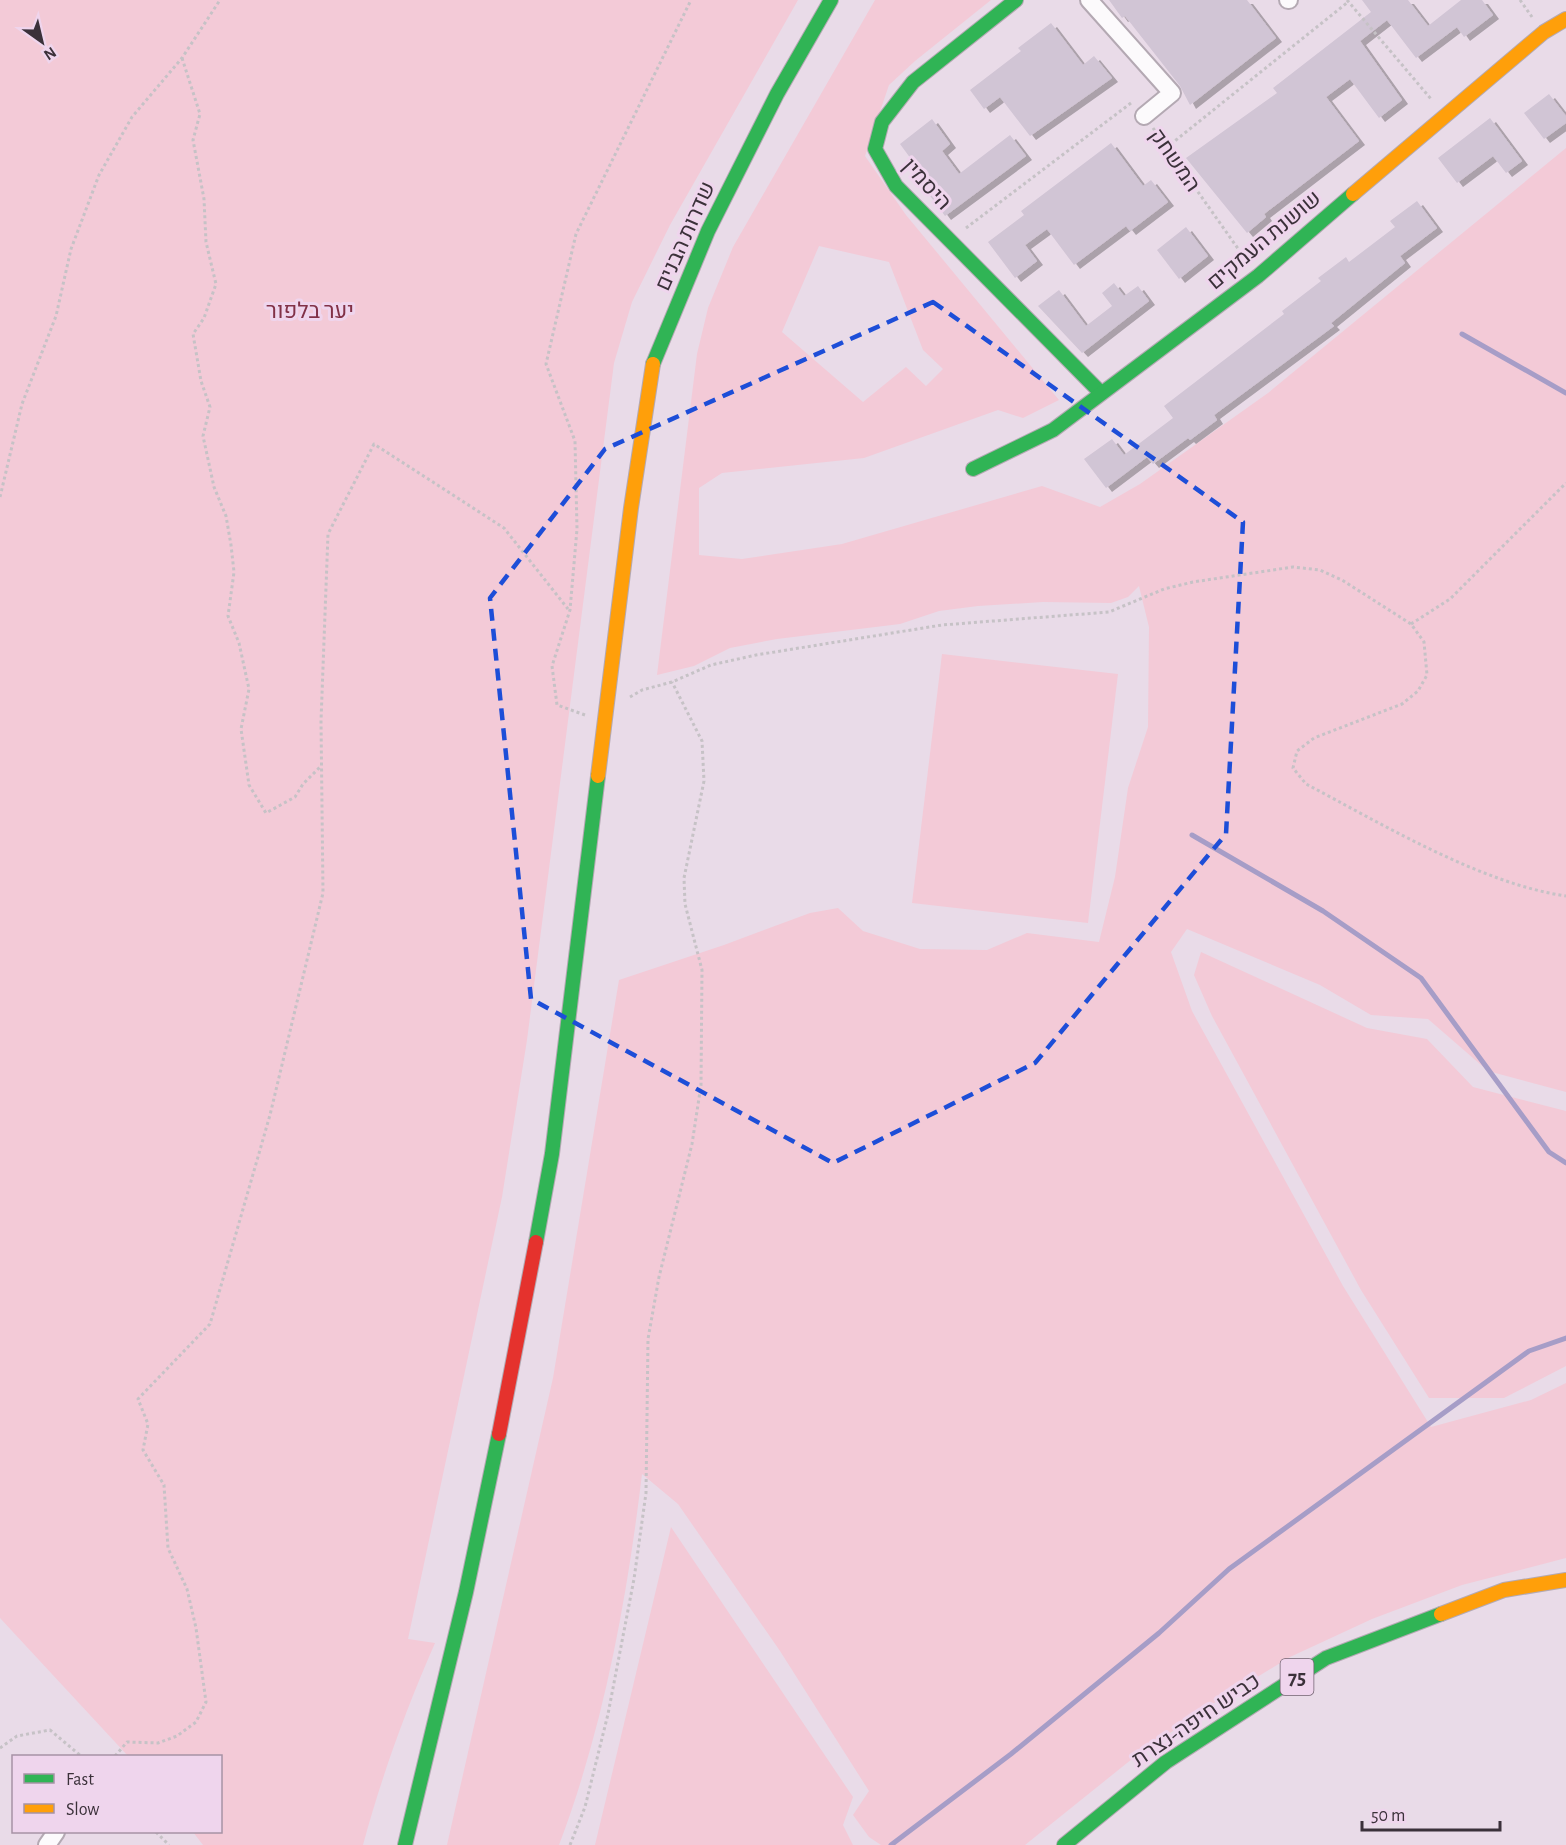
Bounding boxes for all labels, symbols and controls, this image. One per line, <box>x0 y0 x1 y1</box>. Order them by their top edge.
north arrow <box>12 12 72 72</box>
text: N <box>41 44 59 63</box>
street label: המשחק <box>1146 124 1204 196</box>
street label: היסמין <box>899 154 955 214</box>
street label: שדרות הבנים <box>651 178 719 294</box>
street label: שושנת העמקים <box>1203 186 1325 294</box>
park label: יער בלפור <box>266 300 354 322</box>
road number: 75 <box>1280 1659 1314 1695</box>
street label: כביש חיפה-נצרת <box>1128 1669 1264 1771</box>
legend <box>12 1755 222 1833</box>
text: Fast <box>66 1771 94 1789</box>
scale bar <box>1362 1794 1500 1832</box>
text: Slow <box>66 1801 99 1819</box>
text: 50 m <box>1371 1807 1405 1825</box>

